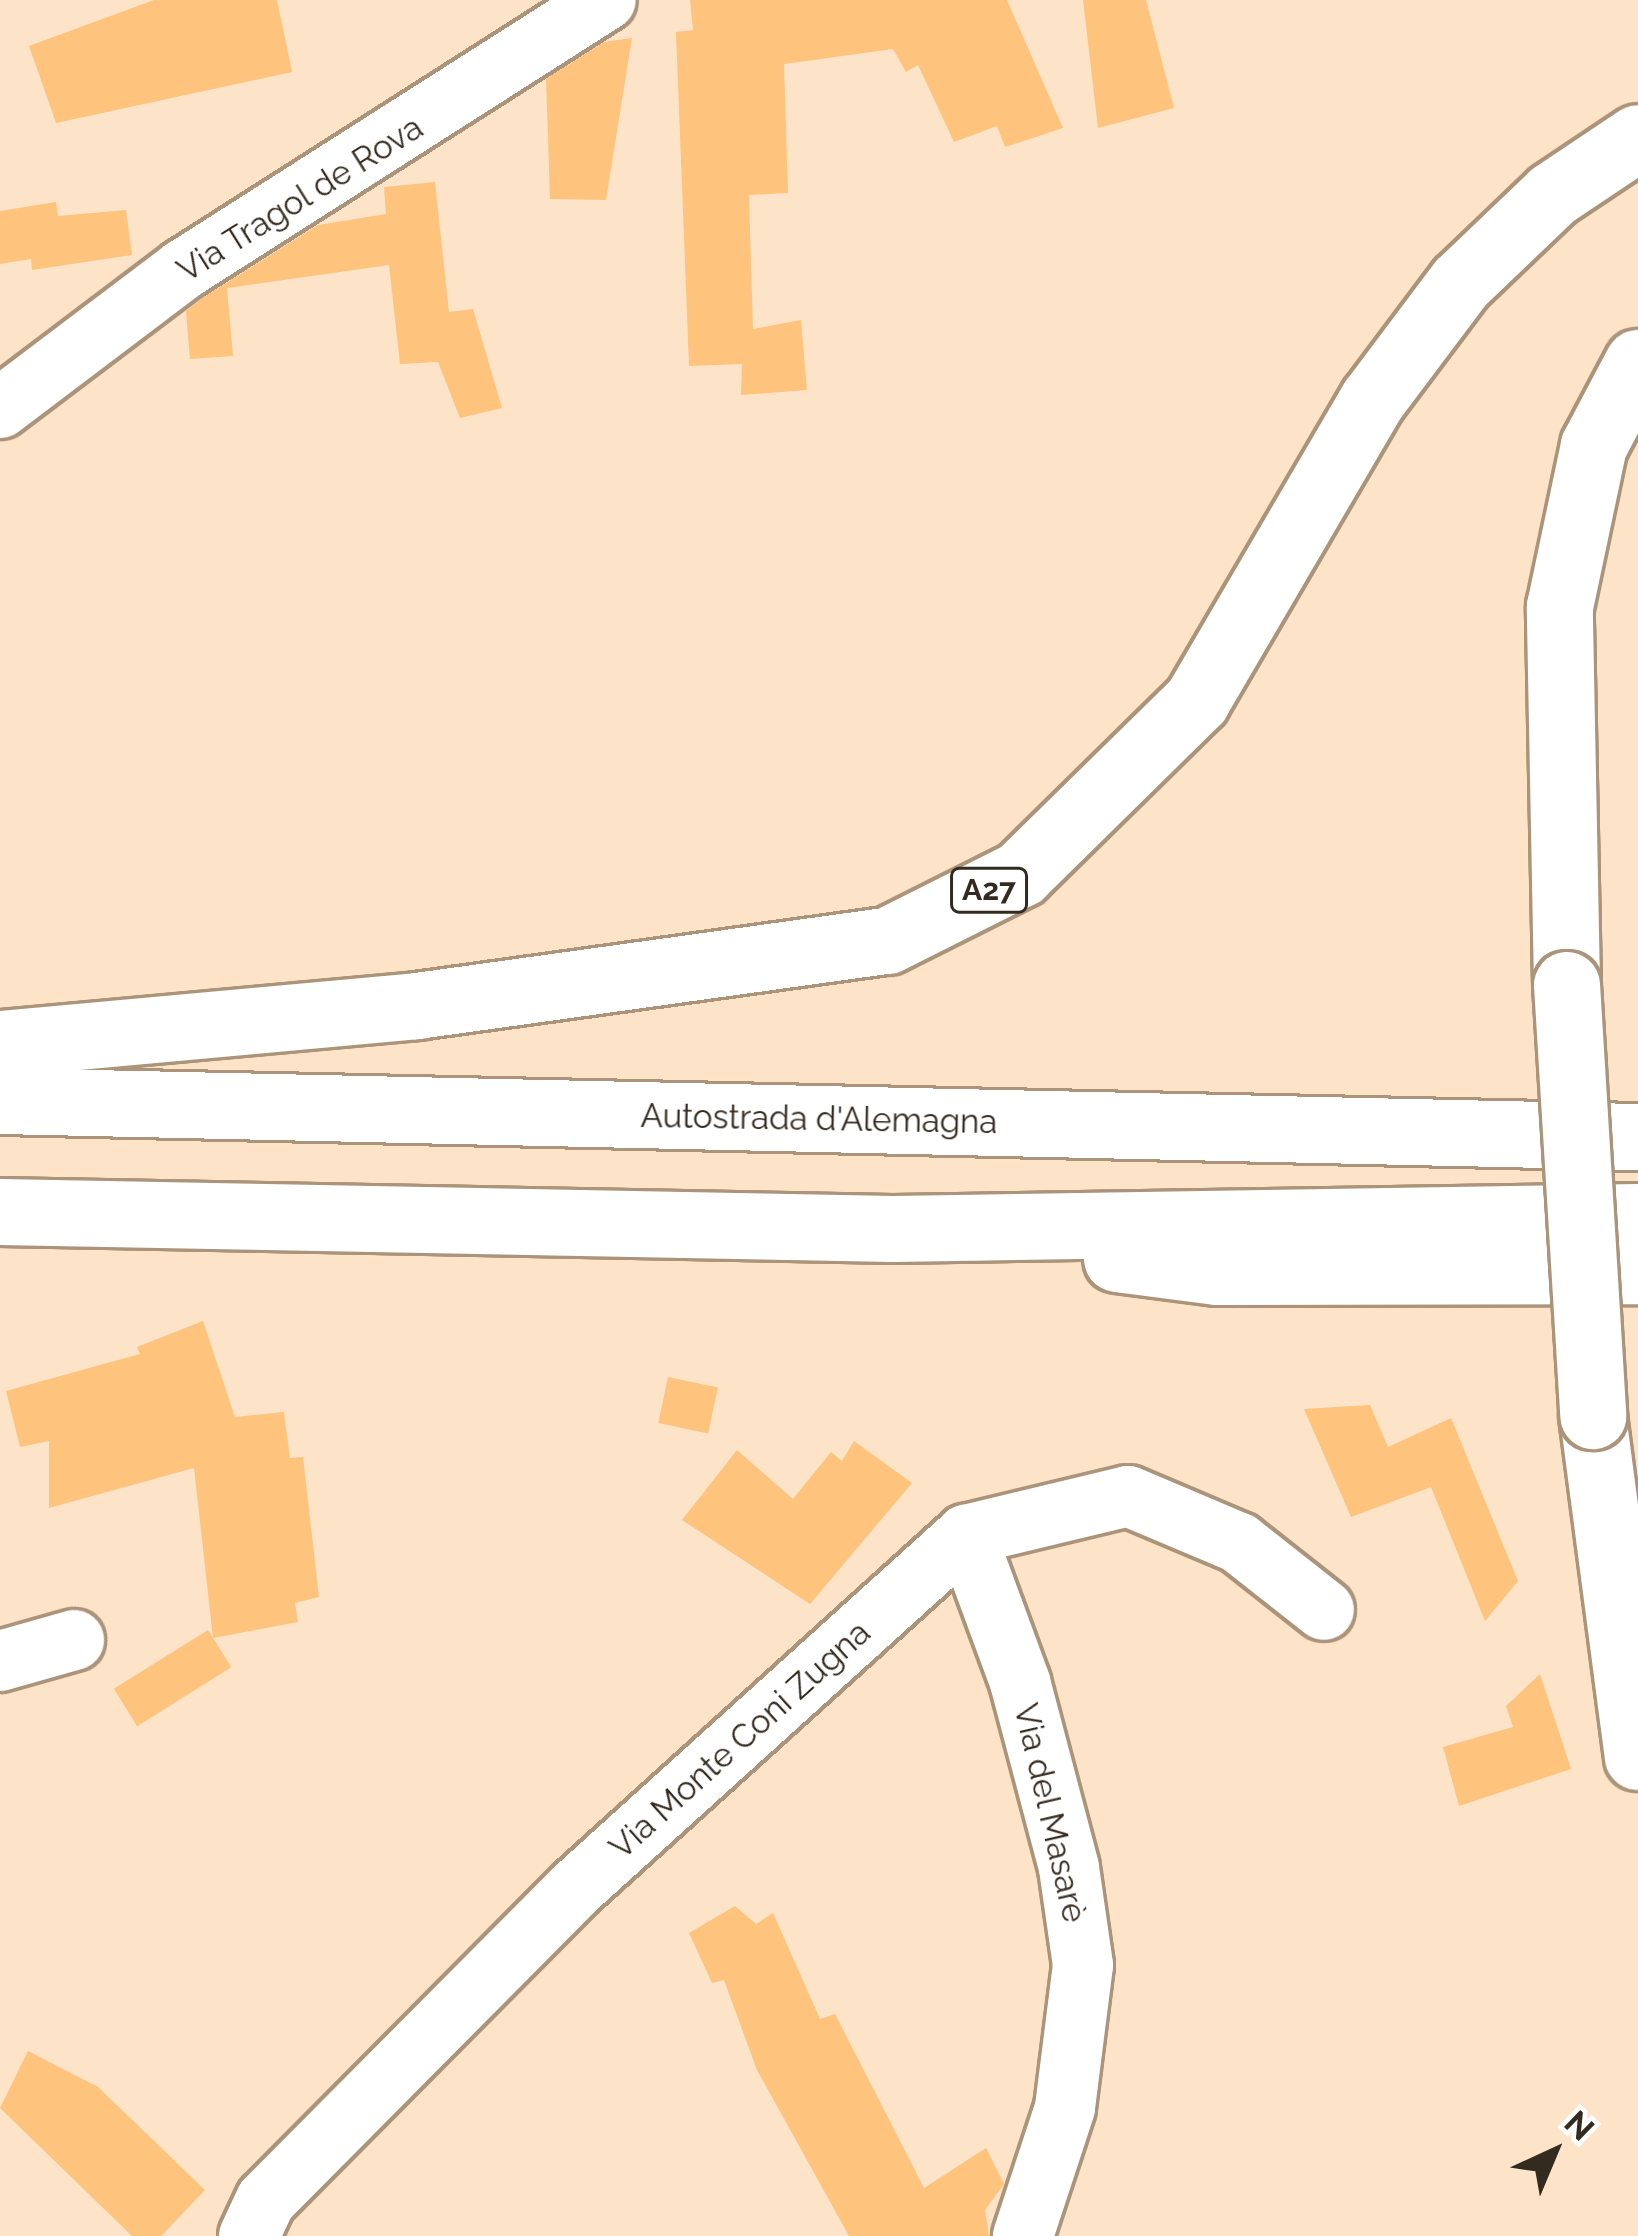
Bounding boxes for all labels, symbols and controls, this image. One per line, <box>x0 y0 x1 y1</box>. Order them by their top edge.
street label: Via Tragol de Rova <box>169 107 431 291</box>
road number: A27 <box>950 866 1028 914</box>
street label: Autostrada d'Alemagna <box>640 1096 998 1142</box>
street label: Via Monte Coni Zugna <box>602 1613 878 1867</box>
street label: Via del Masarè <box>1005 1699 1095 1927</box>
north arrow <box>1494 2092 1614 2212</box>
text: N <box>1557 2103 1602 2149</box>

